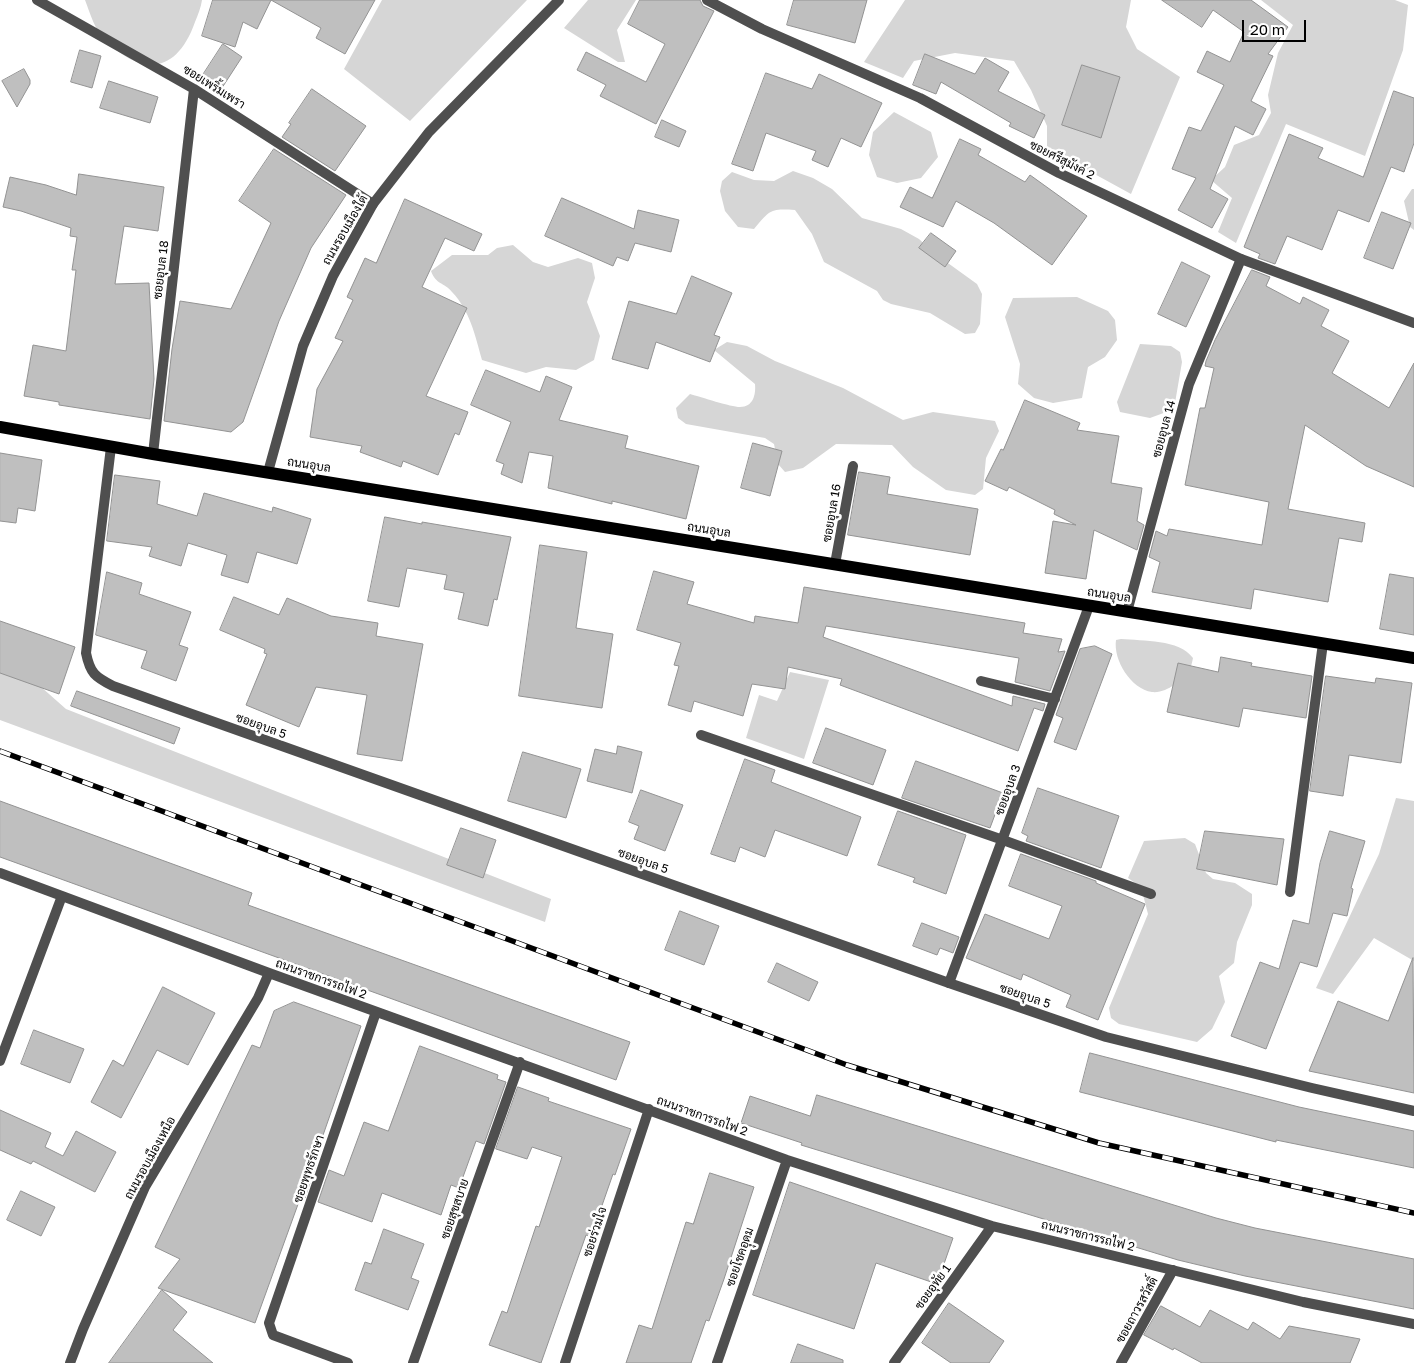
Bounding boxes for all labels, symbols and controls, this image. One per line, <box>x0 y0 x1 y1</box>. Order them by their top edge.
scale bar <box>1244 10 1308 42</box>
text: 20 m <box>1250 20 1285 38</box>
street label: ซอยเพริ้มเพรา <box>180 62 248 112</box>
street label: ซอยศรีสุมังค์ 2 <box>1027 137 1097 183</box>
street label: ถนนรอบเมืองใต้ <box>319 193 371 267</box>
street label: ซอยอุบล 18 <box>150 240 172 300</box>
street label: ซอยอุบล 14 <box>1149 399 1179 459</box>
street label: ถนนอุบล <box>286 454 332 476</box>
street label: ซอยอุบล 16 <box>820 483 844 543</box>
street label: ถนนอุบล <box>686 519 732 541</box>
street label: ถนนอุบล <box>1086 584 1132 606</box>
street label: ซอยอุบล 5 <box>234 710 288 742</box>
street label: ซอยอุบล 3 <box>992 763 1024 817</box>
street label: ซอยอุบล 5 <box>616 845 670 877</box>
street label: ถนนราชการรถไฟ 2 <box>274 956 368 1002</box>
street label: ซอยอุบล 5 <box>998 981 1052 1011</box>
street label: ถนนราชการรถไฟ 2 <box>655 1093 749 1139</box>
street label: ถนนรอบเมืองเหนือ <box>121 1114 179 1202</box>
street label: ซอยพุทธรักษา <box>291 1133 327 1205</box>
street label: ซอยสุขสบาย <box>438 1177 472 1241</box>
street label: ซอยร่วมใจ <box>580 1205 610 1259</box>
street label: ถนนราชการรถไฟ 2 <box>1040 1217 1136 1255</box>
street label: ซอยโชคอุุดม <box>723 1225 757 1289</box>
street label: ซอยอุทัย 1 <box>912 1262 954 1312</box>
street label: ซอยถาวรสวัสดิ์ <box>1113 1274 1161 1346</box>

